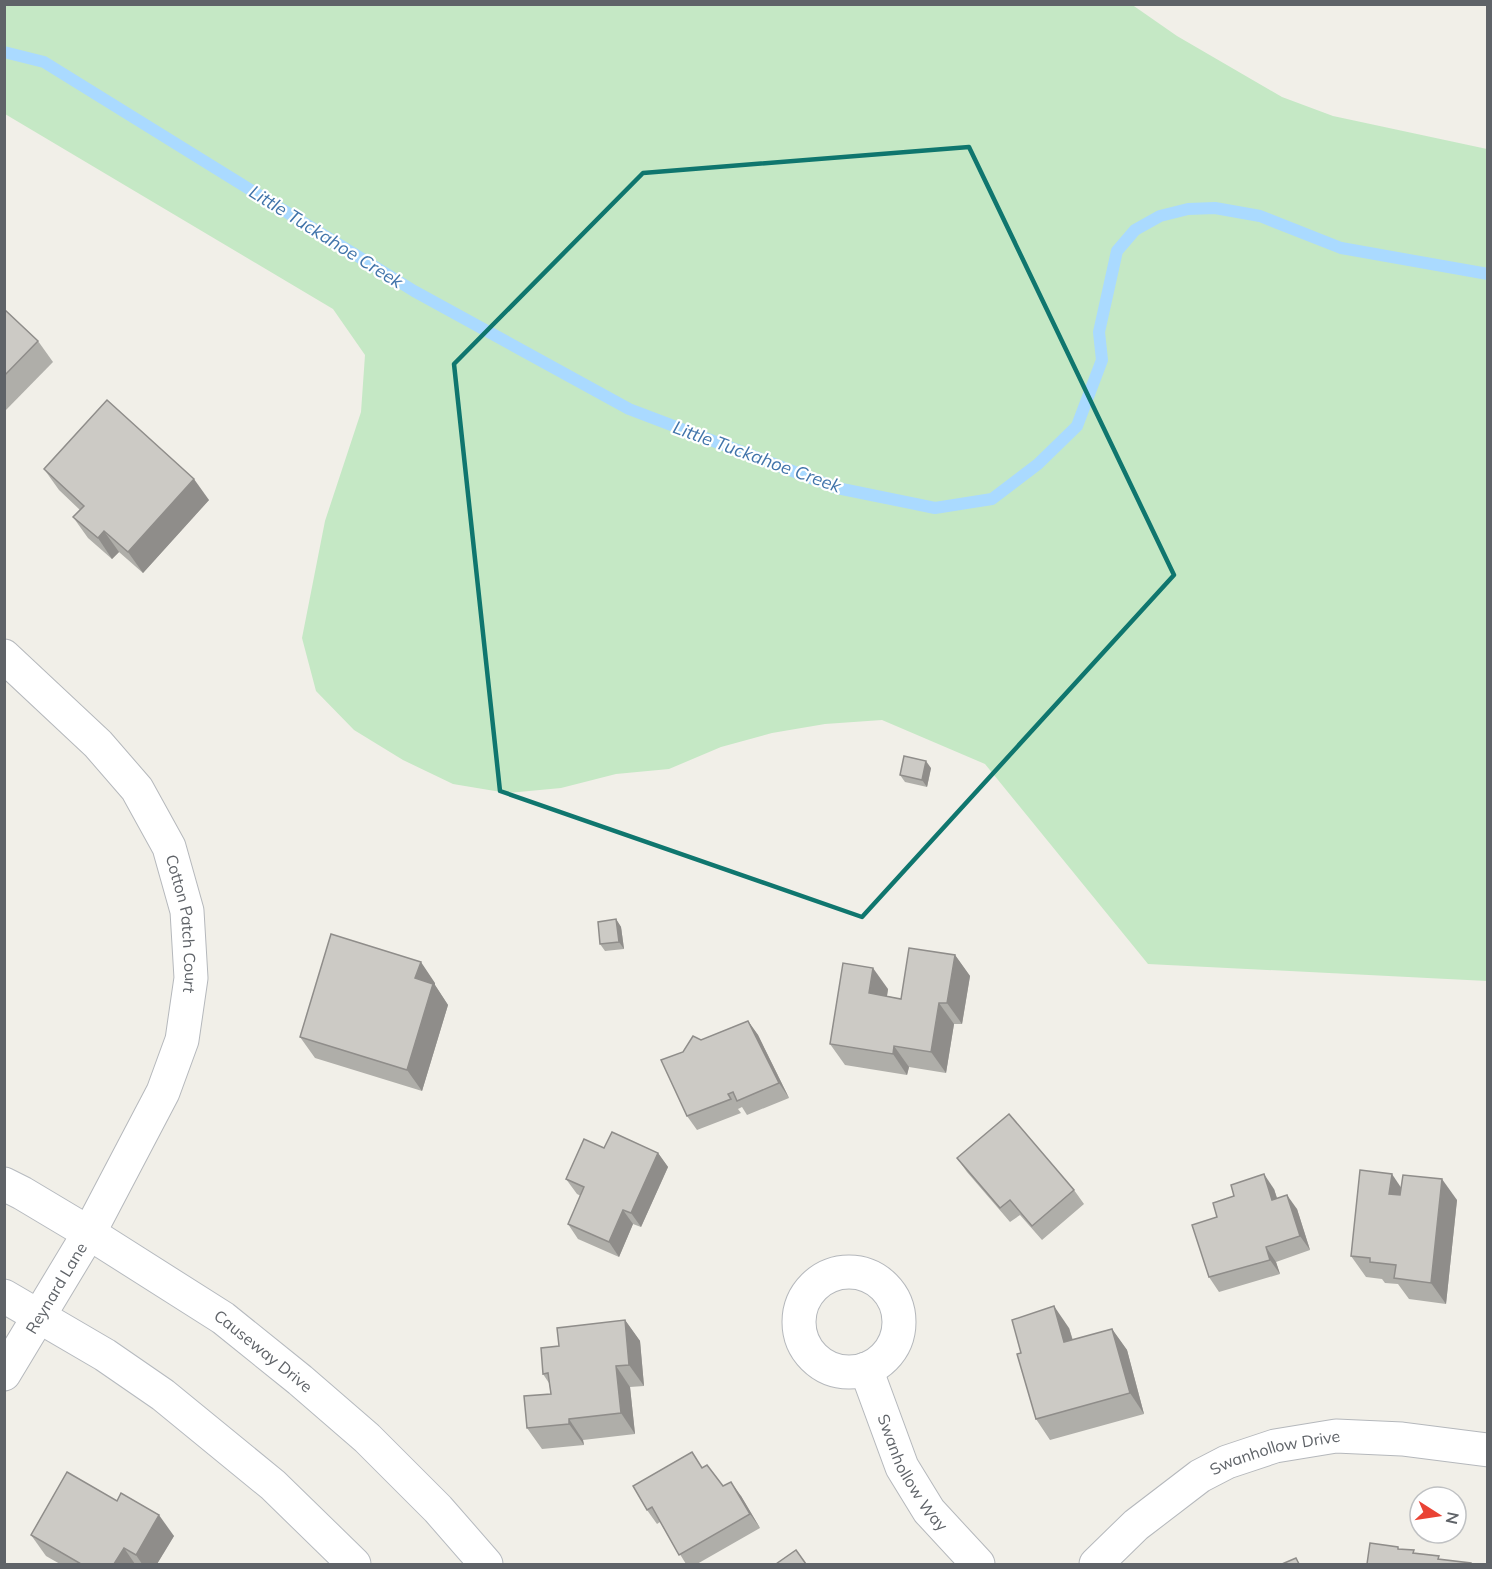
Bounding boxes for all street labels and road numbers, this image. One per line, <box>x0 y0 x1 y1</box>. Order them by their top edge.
street label: Cotton Patch Court <box>162 852 201 995</box>
street label: Reynard Lane <box>21 1239 91 1337</box>
street label: Causeway Drive <box>211 1305 317 1397</box>
street label: Swanhollow Way <box>873 1411 953 1535</box>
street label: Swanhollow Drive <box>1206 1425 1342 1479</box>

